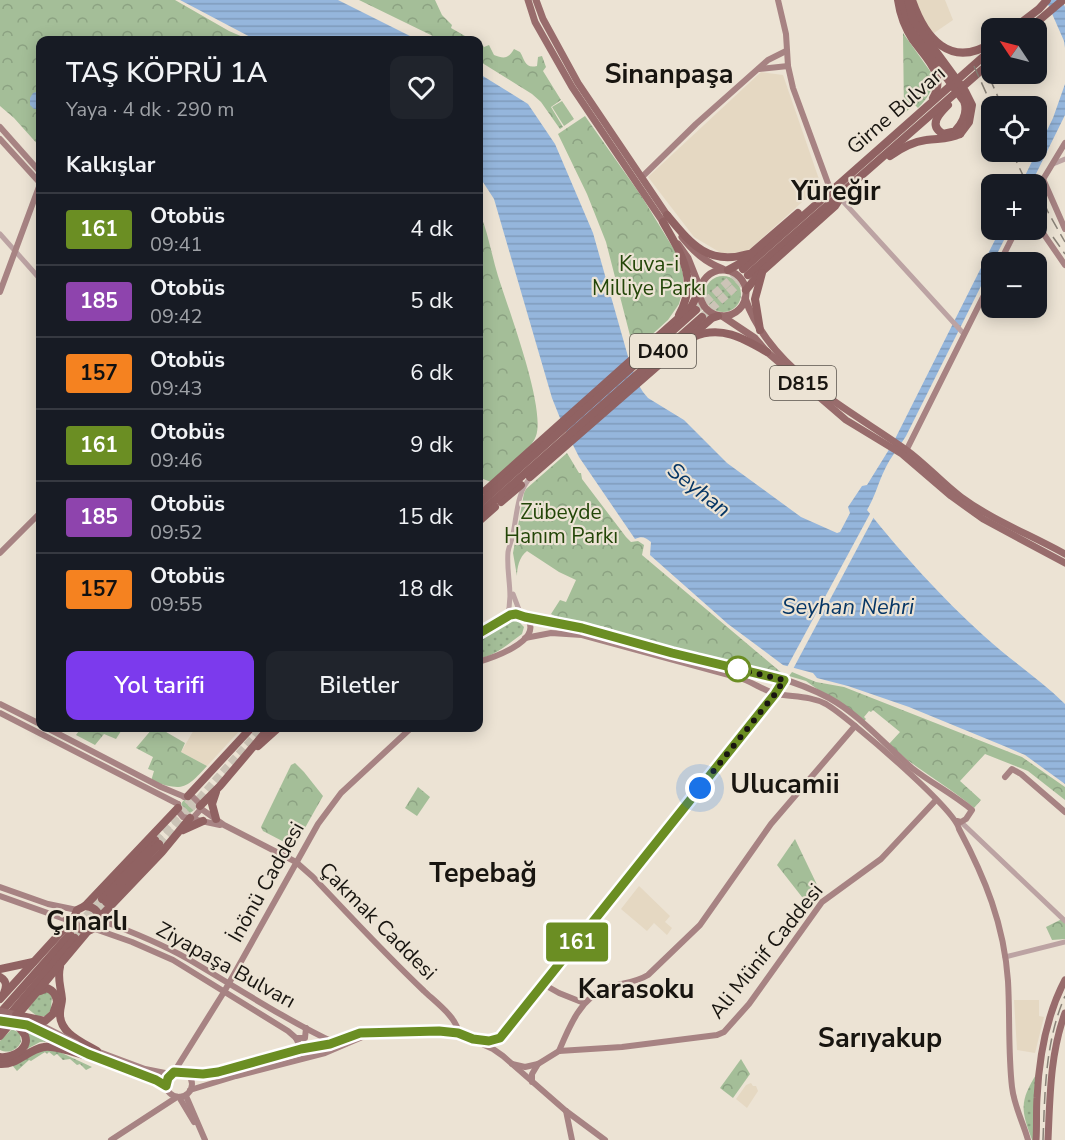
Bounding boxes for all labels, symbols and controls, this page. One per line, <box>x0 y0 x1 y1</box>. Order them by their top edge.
north arrow <box>981 18 1047 84</box>
map controls <box>981 18 1047 318</box>
text: TAŞ KÖPRÜ 1A <box>66 54 267 92</box>
button: heart <box>390 56 453 119</box>
district label: Sinanpaşa <box>604 56 734 93</box>
street label: Girne Bulvarı <box>841 59 951 161</box>
text: Yaya · 4 dk · 290 m <box>66 96 234 123</box>
button: locate <box>981 96 1047 162</box>
text: Kalkışlar <box>66 150 155 180</box>
district label: Yüreğir <box>790 173 881 210</box>
button: + <box>981 174 1047 240</box>
text: Otobüs <box>150 201 225 231</box>
text: 4 dk <box>410 214 453 244</box>
text: 161 <box>80 215 118 243</box>
text: 09:41 <box>150 231 203 258</box>
park label: Kuva-i Milliye Parkı <box>592 250 706 302</box>
button: − <box>981 252 1047 318</box>
text: Otobüs <box>150 273 225 303</box>
text: 5 dk <box>410 286 453 316</box>
text: 185 <box>80 287 118 315</box>
text: 09:42 <box>150 303 203 330</box>
road number: D400 <box>630 334 696 368</box>
text: Otobüs <box>150 345 225 375</box>
text: 6 dk <box>410 358 453 388</box>
text: 157 <box>80 359 118 387</box>
road number: D815 <box>770 366 836 400</box>
text: 09:43 <box>150 375 203 402</box>
text: Otobüs <box>150 417 225 447</box>
text: 9 dk <box>410 430 453 460</box>
text: 161 <box>80 431 118 459</box>
text: 09:46 <box>150 447 203 474</box>
water label: Seyhan <box>661 456 737 524</box>
text: Otobüs <box>150 489 225 519</box>
park label: Zübeyde Hanım Parkı <box>504 498 618 550</box>
text: 15 dk <box>397 502 453 532</box>
text: 185 <box>80 503 118 531</box>
text: 09:52 <box>150 519 203 546</box>
text: Otobüs <box>150 561 225 591</box>
text: 18 dk <box>397 574 453 604</box>
text: 157 <box>80 575 118 603</box>
text: 09:55 <box>150 591 203 618</box>
water label: Seyhan Nehri <box>782 592 915 622</box>
button: Yol tarifi <box>66 651 254 720</box>
button: Biletler <box>266 651 453 720</box>
unlabelled marker <box>725 656 751 682</box>
district label: Ulucamii <box>730 766 840 803</box>
your location <box>685 773 715 803</box>
street label: İnönü Caddesi <box>221 817 311 947</box>
district label: Tepebağ <box>429 855 537 892</box>
street label: Çakmak Caddesi <box>313 856 443 986</box>
street label: Ali Münif Caddesi <box>703 878 829 1024</box>
district label: Çınarlı <box>46 903 128 940</box>
street label: Ziyapaşa Bulvarı <box>151 915 301 1015</box>
line badge: 161 <box>542 922 612 962</box>
text: 161 <box>558 928 596 956</box>
district label: Karasoku <box>578 971 694 1008</box>
district label: Sarıyakup <box>818 1020 942 1057</box>

